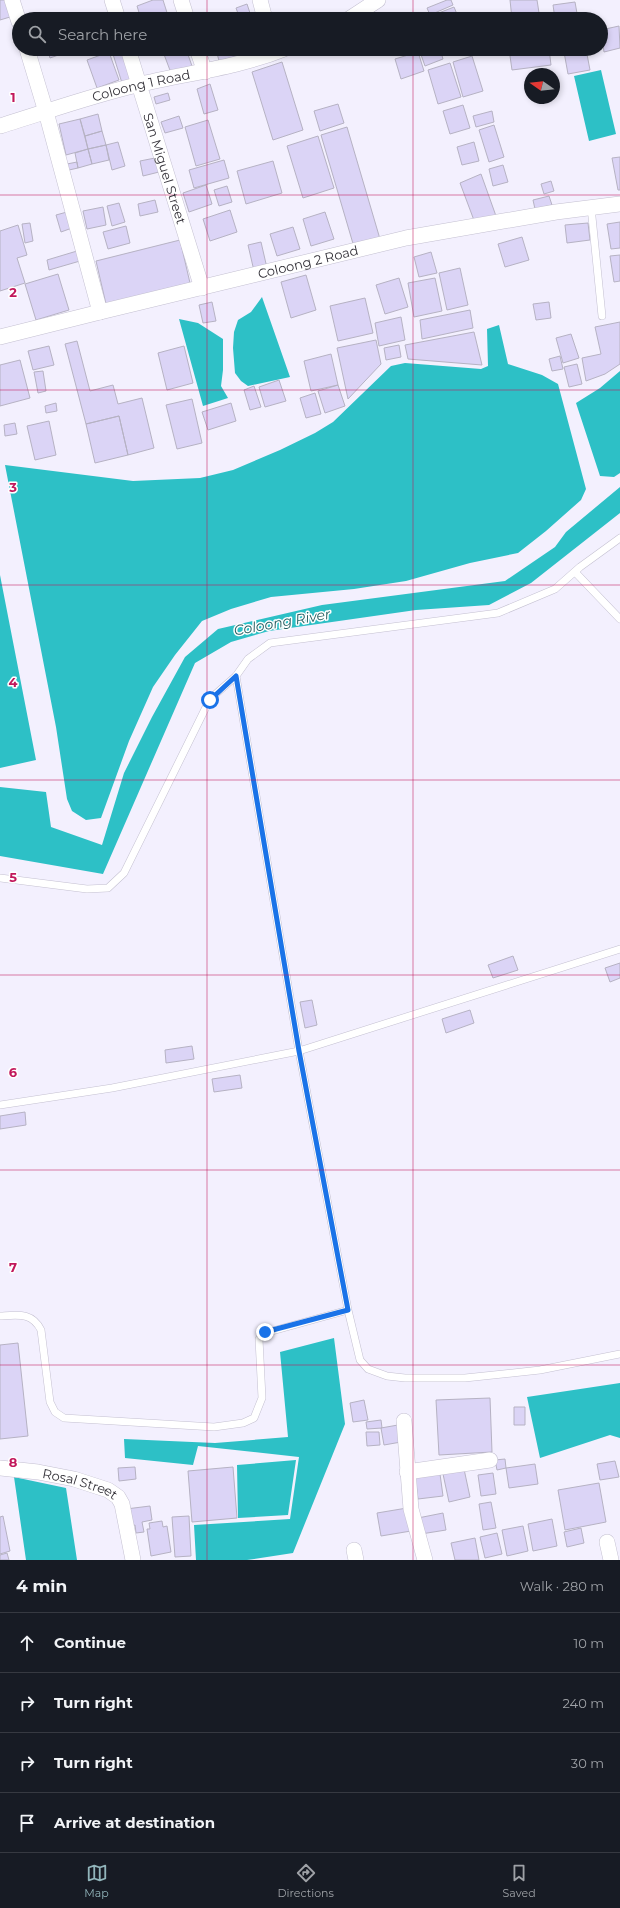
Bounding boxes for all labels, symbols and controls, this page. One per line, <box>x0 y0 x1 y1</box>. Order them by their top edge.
search box <box>12 12 608 56</box>
icon: search <box>26 23 48 45</box>
text: Search here <box>58 25 147 44</box>
street label: Coloong 1 Road <box>90 66 191 105</box>
north arrow <box>524 68 560 104</box>
text: 1 <box>10 89 16 105</box>
street label: San Miguel Street <box>140 111 190 226</box>
street label: Coloong 2 Road <box>256 242 360 282</box>
text: 2 <box>9 284 17 300</box>
text: 3 <box>8 479 17 495</box>
water label: Coloong River <box>232 605 332 639</box>
text: 4 <box>9 674 18 690</box>
route start <box>201 691 219 709</box>
text: 5 <box>9 869 17 885</box>
text: 6 <box>9 1064 18 1080</box>
text: 7 <box>9 1259 17 1275</box>
route end <box>256 1323 274 1341</box>
text: 8 <box>9 1454 18 1470</box>
street label: Rosal Street <box>41 1465 121 1502</box>
text: 4 min <box>16 1576 67 1596</box>
text: Walk · 280 m <box>520 1578 604 1594</box>
icon: ahead <box>16 1632 38 1654</box>
text: Continue <box>54 1633 126 1652</box>
text: 10 m <box>574 1635 604 1651</box>
icon: right <box>16 1692 38 1714</box>
text: Turn right <box>54 1693 133 1712</box>
text: 240 m <box>563 1695 604 1711</box>
icon: right <box>16 1752 38 1774</box>
text: Turn right <box>54 1753 133 1772</box>
text: 30 m <box>571 1755 604 1771</box>
icon: arrive <box>16 1812 38 1834</box>
text: Arrive at destination <box>54 1813 215 1832</box>
tab: Map <box>84 1862 109 1900</box>
tab: Directions <box>278 1862 334 1900</box>
tab: Saved <box>503 1862 536 1900</box>

